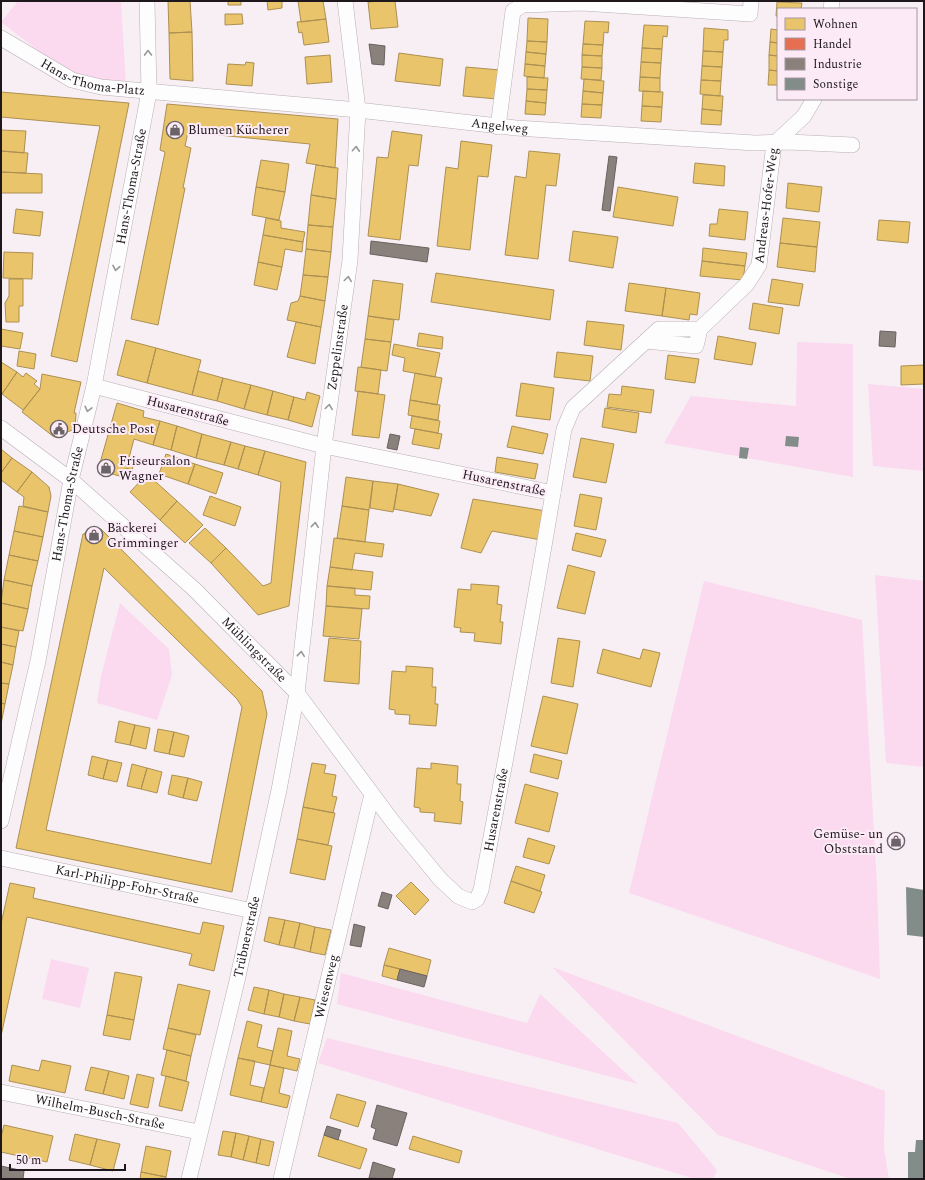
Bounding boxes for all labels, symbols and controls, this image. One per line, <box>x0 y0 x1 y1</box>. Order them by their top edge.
legend <box>777 8 917 100</box>
text: Wohnen <box>813 15 858 34</box>
text: Handel <box>813 35 852 54</box>
one-way arrow <box>144 50 152 56</box>
street label: Hans-Thoma-Platz <box>37 53 146 101</box>
text: Industrie <box>813 55 862 74</box>
text: Sonstige <box>813 75 859 94</box>
street label: Angelweg <box>470 113 529 139</box>
shop icon: Blumen Kücherer <box>165 120 185 140</box>
place label: Blumen Kücherer <box>188 120 289 140</box>
street label: Hans-Thoma-Straße <box>111 127 152 246</box>
one-way arrow <box>351 146 360 152</box>
street label: Andreas-Hofer-Weg <box>749 146 783 265</box>
one-way arrow <box>112 265 120 271</box>
one-way arrow <box>343 276 352 282</box>
street label: Zeppelinstraße <box>322 303 354 392</box>
street label: Husarenstraße <box>144 390 232 432</box>
one-way arrow <box>325 404 334 411</box>
one-way arrow <box>84 405 93 412</box>
public building icon: Deutsche Post <box>49 419 69 439</box>
place label: Deutsche Post <box>72 419 155 439</box>
street label: Hans-Thoma-Straße <box>46 444 89 563</box>
place label: Friseursalon Wagner <box>119 451 191 486</box>
shop icon: Friseursalon Wagner <box>96 458 116 478</box>
street label: Husarenstraße <box>460 464 548 502</box>
place label: Bäckerei Grimminger <box>107 518 179 553</box>
one-way arrow <box>311 522 320 528</box>
shop icon: Bäckerei Grimminger <box>84 525 104 545</box>
street label: Mühlingstraße <box>217 612 291 687</box>
one-way arrow <box>297 651 306 657</box>
street label: Husarenstraße <box>478 766 514 853</box>
place label: Gemüse- un Obststand <box>813 824 883 859</box>
shop icon: Gemüse- un Obststand <box>886 831 906 851</box>
street label: Karl-Philipp-Fohr-Straße <box>53 860 201 909</box>
street label: Trübnerstraße <box>228 894 265 980</box>
street label: Wiesenweg <box>309 952 344 1021</box>
street label: Wilhelm-Busch-Straße <box>33 1089 167 1135</box>
scale bar <box>10 1146 125 1172</box>
text: 50 m <box>16 1151 41 1170</box>

